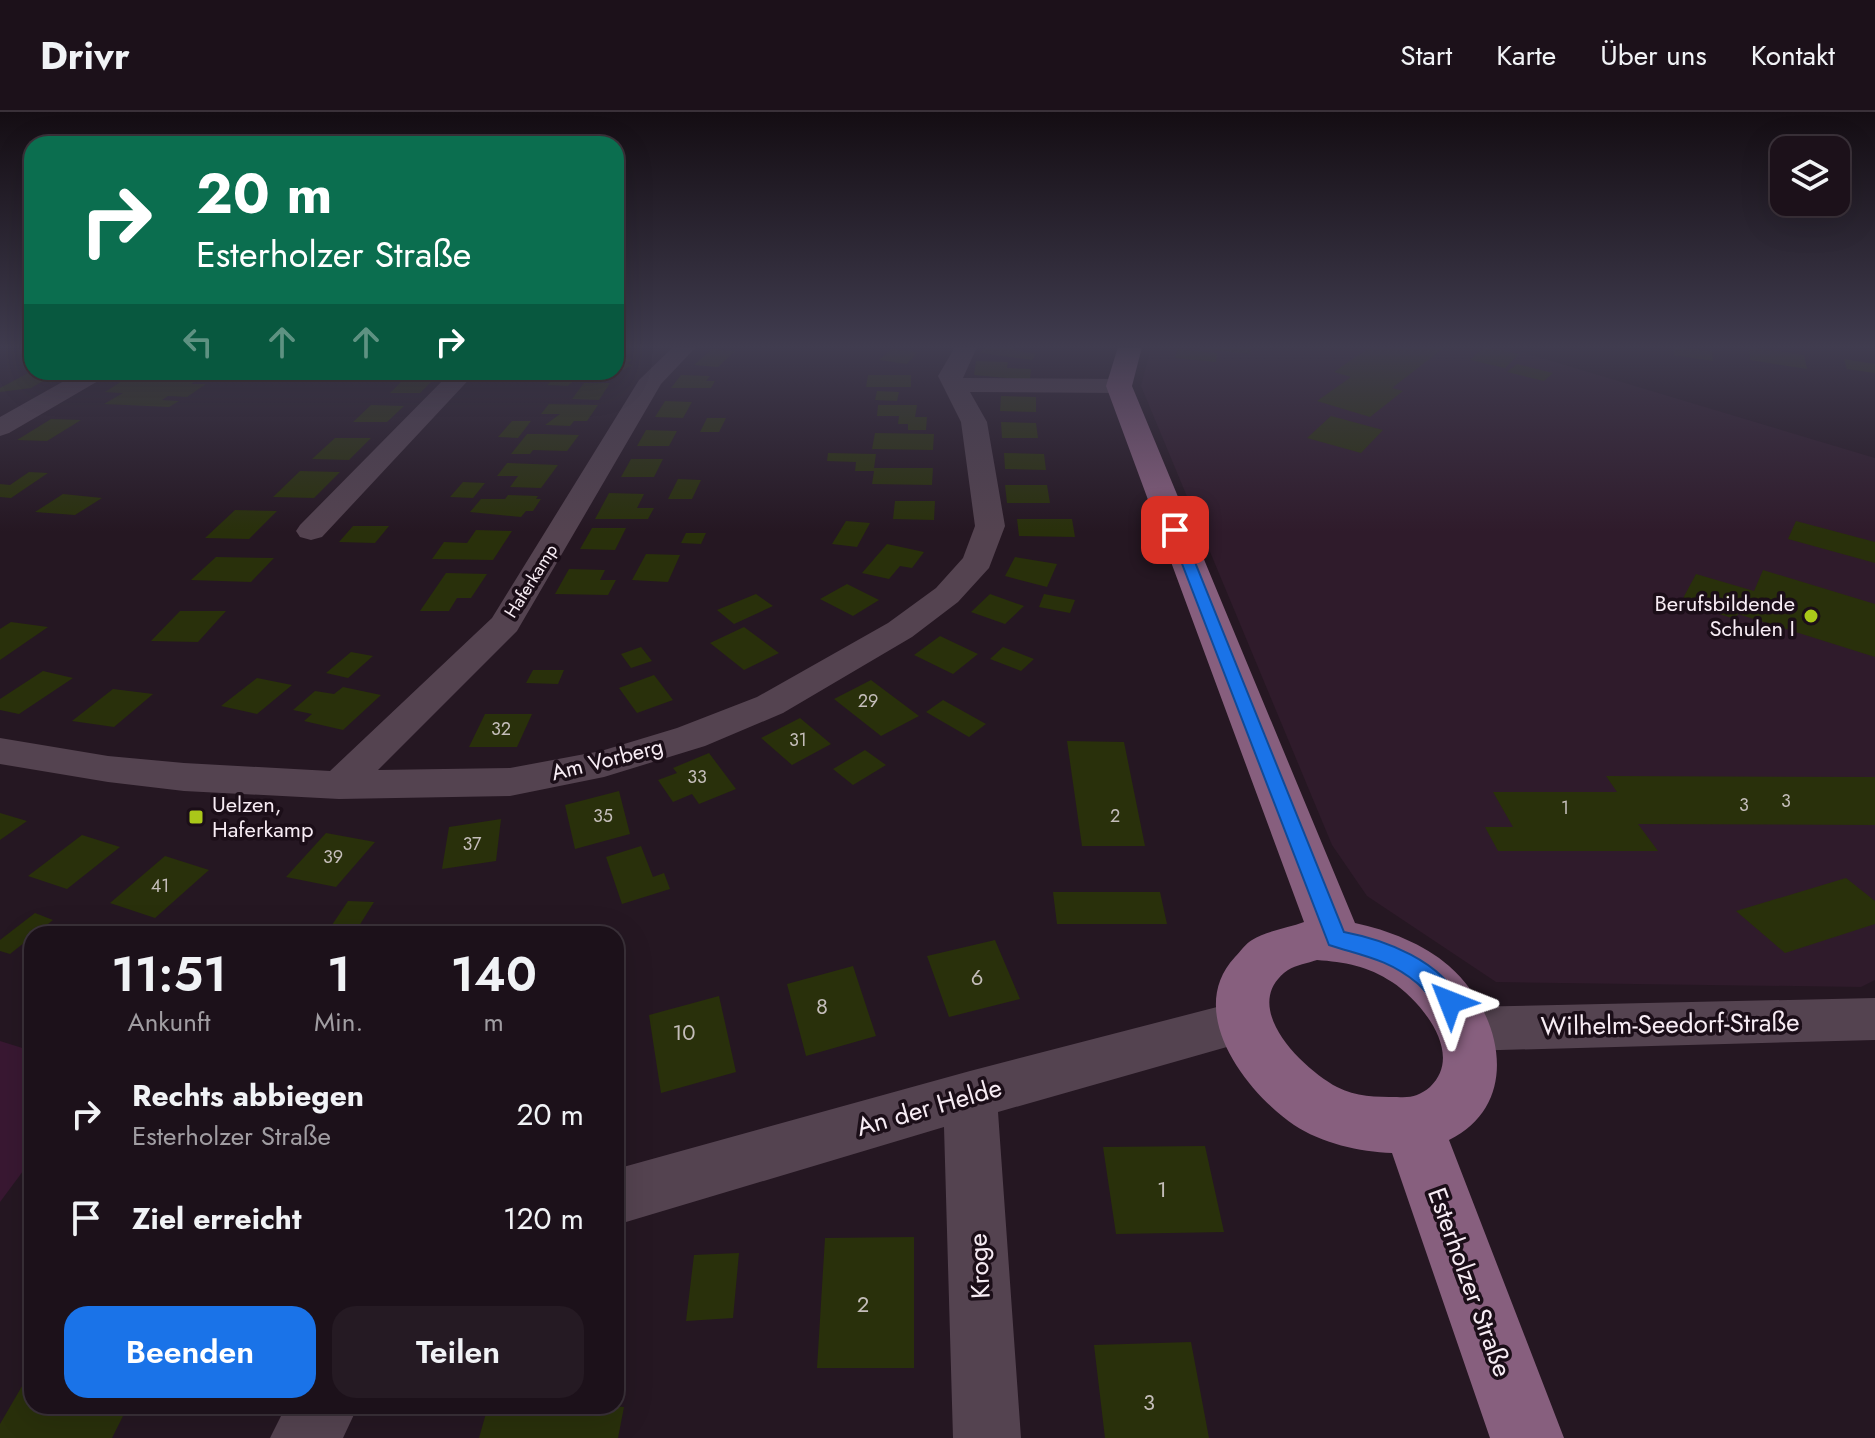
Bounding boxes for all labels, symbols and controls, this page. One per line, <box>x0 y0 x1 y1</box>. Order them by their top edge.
text: Drivr <box>40 28 130 83</box>
text: Start <box>1400 35 1452 76</box>
text: Karte <box>1496 35 1556 76</box>
text: Über uns <box>1600 35 1707 76</box>
text: Kontakt <box>1751 35 1835 76</box>
map controls <box>1770 136 1850 216</box>
button: layers <box>1770 136 1850 216</box>
text: 20 m <box>196 153 333 234</box>
icon: right <box>64 168 168 272</box>
text: Esterholzer Straße <box>196 228 471 280</box>
icon: left <box>176 320 220 364</box>
icon: ahead <box>260 320 304 364</box>
icon: ahead <box>344 320 388 364</box>
icon: right <box>428 320 472 364</box>
pin <box>1141 496 1209 564</box>
icon: arrive <box>1153 508 1197 552</box>
street label: Haferkamp <box>498 539 564 623</box>
place label: Berufsbildende Schulen I <box>1655 587 1795 644</box>
marker: Berufsbildende Schulen I <box>1802 607 1820 625</box>
house number: 29 <box>858 688 878 714</box>
house number: 32 <box>491 716 511 742</box>
house number: 31 <box>789 727 807 753</box>
street label: Am Vorberg <box>548 730 666 788</box>
house number: 33 <box>687 764 707 790</box>
place label: Uelzen, Haferkamp <box>212 788 313 845</box>
house number: 3 <box>1781 788 1791 814</box>
house number: 3 <box>1739 792 1749 818</box>
house number: 1 <box>1561 795 1569 821</box>
house number: 35 <box>593 803 613 829</box>
house number: 2 <box>1110 803 1120 829</box>
marker: Uelzen, Haferkamp <box>187 808 205 826</box>
house number: 37 <box>462 831 482 857</box>
house number: 39 <box>323 844 343 870</box>
house number: 41 <box>151 873 169 899</box>
text: 11:51 <box>111 940 227 1009</box>
text: 1 <box>327 940 350 1009</box>
text: 140 <box>451 940 537 1009</box>
position arrow <box>1408 960 1492 1044</box>
house number: 6 <box>971 961 983 993</box>
house number: 8 <box>816 990 828 1022</box>
text: Ankunft <box>128 1003 211 1041</box>
text: Min. <box>314 1003 363 1041</box>
text: m <box>484 1003 504 1041</box>
street label: Wilhelm-Seedorf-Straße <box>1540 1003 1800 1045</box>
house number: 10 <box>672 1016 696 1048</box>
street label: An der Helde <box>852 1068 1006 1146</box>
text: Rechts abbiegen <box>132 1074 364 1117</box>
icon: right <box>64 1092 108 1136</box>
text: 20 m <box>517 1093 584 1136</box>
text: Esterholzer Straße <box>132 1117 331 1155</box>
house number: 1 <box>1157 1173 1167 1205</box>
street label: Esterholzer Straße <box>1418 1182 1522 1382</box>
icon: arrive <box>64 1196 108 1240</box>
text: Ziel erreicht <box>132 1197 301 1240</box>
text: 120 m <box>503 1197 584 1240</box>
street label: Kroge <box>958 1232 1000 1300</box>
house number: 2 <box>857 1288 869 1320</box>
button: Beenden <box>64 1306 316 1398</box>
button: Teilen <box>332 1306 584 1398</box>
house number: 3 <box>1143 1386 1155 1418</box>

